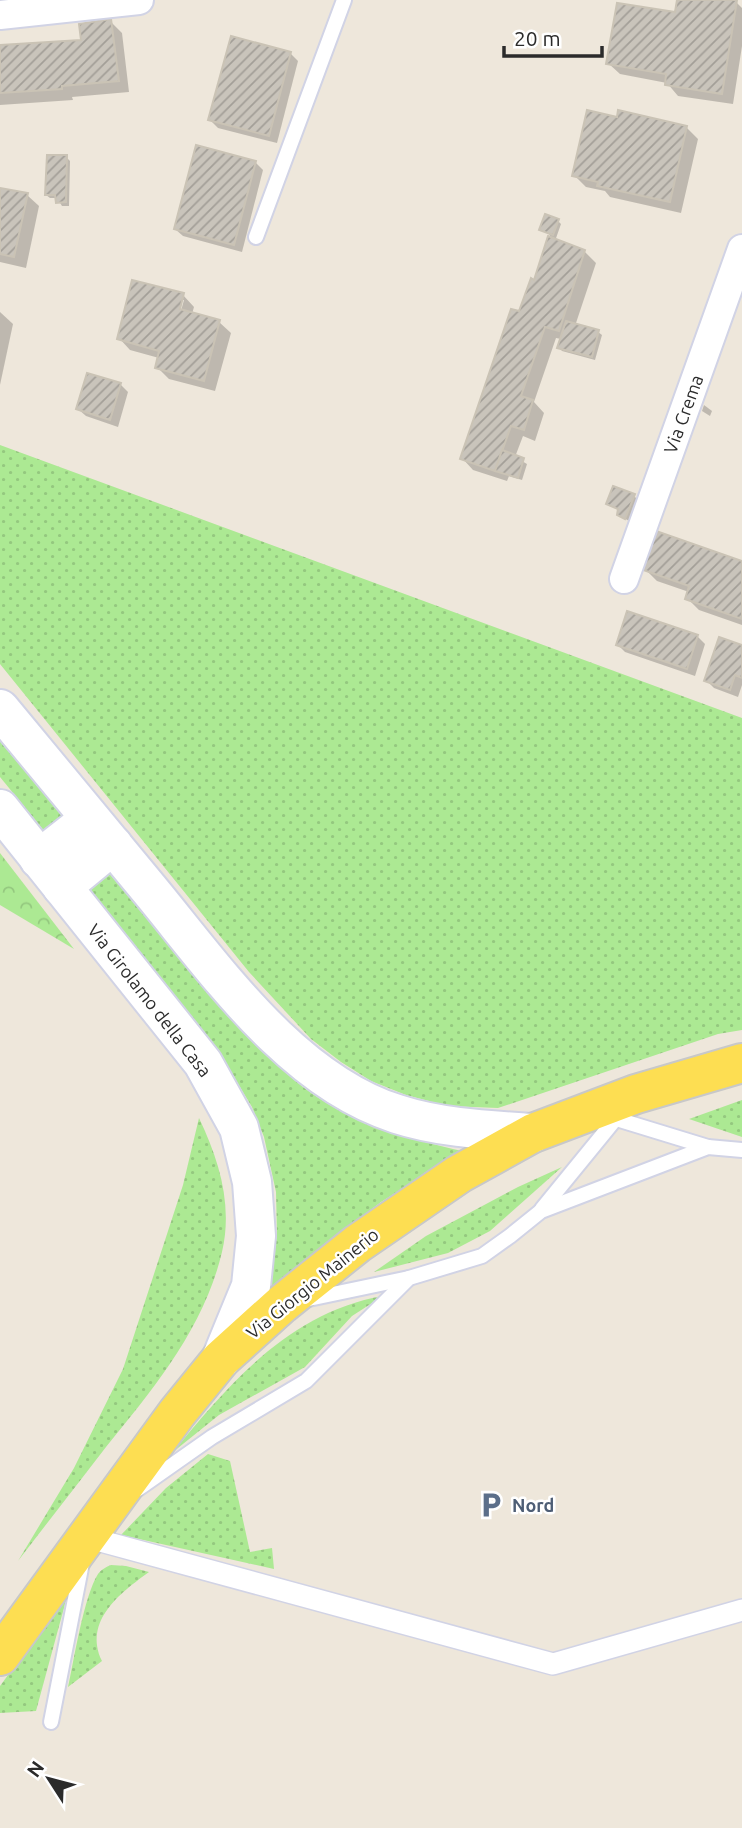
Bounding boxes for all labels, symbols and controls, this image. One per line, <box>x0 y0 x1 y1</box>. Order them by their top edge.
scale bar <box>504 14 602 58</box>
text: 20 m <box>514 26 561 50</box>
street label: Via Crema <box>660 372 706 456</box>
street label: Via Girolamo della Casa <box>84 920 216 1080</box>
street label: Via Giorgio Mainerio <box>242 1224 382 1342</box>
parking icon: Nord <box>476 1490 506 1520</box>
place label: Nord <box>512 1495 554 1515</box>
north arrow <box>14 1744 84 1814</box>
text: N <box>22 1757 48 1781</box>

